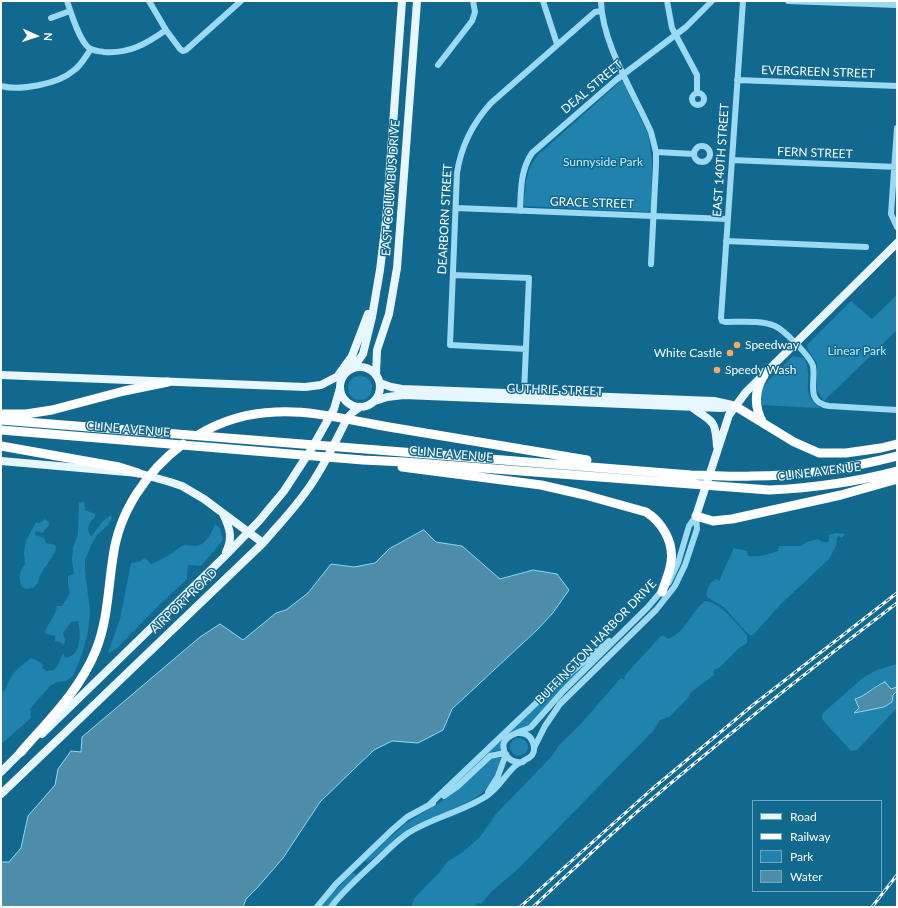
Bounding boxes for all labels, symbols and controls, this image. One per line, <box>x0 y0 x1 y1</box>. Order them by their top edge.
north arrow <box>16 16 56 56</box>
text: N <box>42 32 55 41</box>
street label: DEAL STREET <box>558 57 626 117</box>
street label: EVERGREEN STREET <box>761 63 875 81</box>
street label: EAST 140TH STREET <box>710 103 732 217</box>
street label: EAST COLUMBUS DRIVE <box>379 120 403 256</box>
street label: FERN STREET <box>777 144 853 162</box>
park label: Sunnyside Park <box>563 155 643 169</box>
street label: DEARBORN STREET <box>435 163 455 275</box>
street label: GRACE STREET <box>550 194 634 212</box>
place label: Speedway <box>745 338 799 352</box>
marker: Speedway <box>732 340 742 350</box>
park label: Linear Park <box>828 344 886 358</box>
place label: White Castle <box>654 346 722 360</box>
marker: White Castle <box>725 348 735 358</box>
place label: Speedy Wash <box>725 363 796 377</box>
marker: Speedy Wash <box>712 365 722 375</box>
street label: GUTHRIE STREET <box>506 381 604 399</box>
street label: CLINE AVENUE <box>85 418 171 440</box>
street label: CLINE AVENUE <box>408 443 494 465</box>
street label: CLINE AVENUE <box>776 460 862 484</box>
street label: AIRPORT ROAD <box>148 566 220 636</box>
street label: BUFFINGTON HARBOR DRIVE <box>533 577 659 707</box>
legend <box>752 800 882 892</box>
text: Road <box>790 809 817 824</box>
text: Railway <box>790 829 830 844</box>
text: Park <box>790 849 813 864</box>
text: Water <box>790 869 823 884</box>

